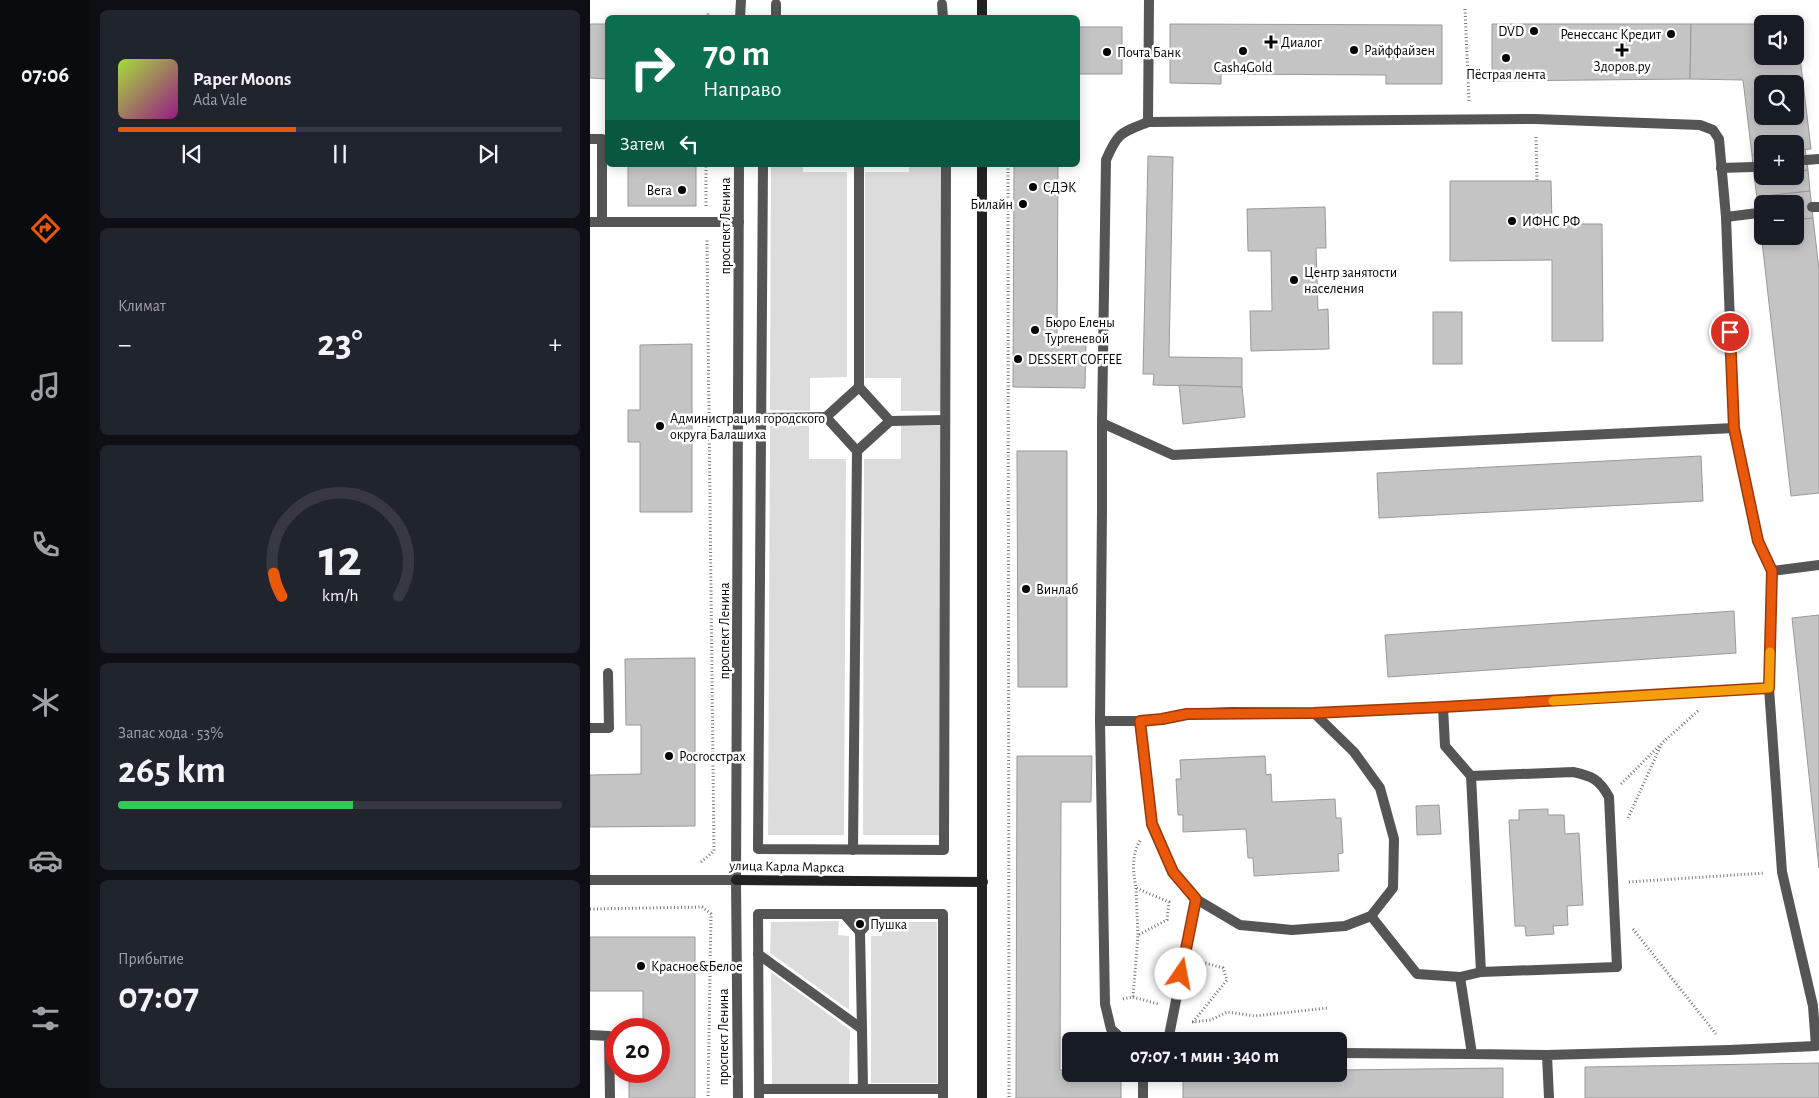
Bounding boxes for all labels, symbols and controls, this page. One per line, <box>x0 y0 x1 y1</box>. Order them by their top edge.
map controls <box>1754 15 1804 245</box>
button: sound <box>1754 15 1804 65</box>
place label: DVD <box>1498 25 1524 39</box>
marker: DVD <box>1528 25 1540 37</box>
place label: Ренессанс Кредит <box>1560 28 1662 42</box>
marker: Ренессанс Кредит <box>1665 28 1677 40</box>
icon: right <box>620 35 685 100</box>
marker: Диалог <box>1265 36 1277 48</box>
place label: Диалог <box>1281 36 1322 50</box>
text: 70 m <box>703 37 770 72</box>
marker: Райффайзен <box>1348 44 1360 56</box>
place label: Райффайзен <box>1364 44 1435 58</box>
marker: Здоров.ру <box>1616 44 1628 56</box>
marker: Cash4Gold <box>1237 45 1249 57</box>
marker: Почта Банк <box>1101 46 1113 58</box>
place label: Почта Банк <box>1117 46 1181 60</box>
marker: Пёстрая лента <box>1500 52 1512 64</box>
place label: Здоров.ру <box>1594 60 1650 74</box>
place label: Cash4Gold <box>1214 61 1272 75</box>
text: 07:06 <box>21 64 69 86</box>
place label: Пёстрая лента <box>1466 68 1547 82</box>
text: Paper Moons <box>193 70 291 89</box>
button: search <box>1754 75 1804 125</box>
text: Направо <box>703 78 781 100</box>
text: Ada Vale <box>193 92 247 108</box>
icon: left <box>675 130 703 158</box>
text: Затем <box>620 135 665 154</box>
button: + <box>1754 135 1804 185</box>
icon: previous <box>178 140 206 168</box>
icon: pause <box>326 140 354 168</box>
icon: next <box>474 140 502 168</box>
street label: проспект Ленина <box>719 177 733 275</box>
marker: СДЭК <box>1027 181 1039 193</box>
place label: СДЭК <box>1043 181 1076 195</box>
place label: Вега <box>647 184 673 198</box>
marker: Вега <box>676 184 688 196</box>
button: − <box>1754 195 1804 245</box>
place label: Билайн <box>970 198 1013 212</box>
marker: Билайн <box>1017 198 1029 210</box>
icon: directions <box>28 211 63 246</box>
marker: ИФНС РФ <box>1506 215 1518 227</box>
place label: ИФНС РФ <box>1522 215 1580 229</box>
place label: Центр занятости населения <box>1304 266 1397 296</box>
marker: Центр занятости населения <box>1288 274 1300 286</box>
text: Климат <box>118 298 166 314</box>
pin <box>1709 311 1751 353</box>
place label: Бюро Елены Тургеневой <box>1045 316 1115 346</box>
icon: arrive <box>1716 318 1744 346</box>
marker: Бюро Елены Тургеневой <box>1029 324 1041 336</box>
text: 23° <box>317 325 363 363</box>
text: − <box>118 331 131 359</box>
text: + <box>549 331 562 359</box>
marker: DESSERT COFFEE <box>1012 353 1024 365</box>
place label: DESSERT COFFEE <box>1028 353 1122 367</box>
icon: music <box>28 369 63 404</box>
place label: Администрация городского округа Балашиха <box>670 412 825 442</box>
marker: Администрация городского округа Балашиха <box>654 420 666 432</box>
icon: phone <box>28 527 63 562</box>
text: 12 <box>318 533 362 585</box>
street label: проспект Ленина <box>718 582 732 680</box>
marker: Винлаб <box>1020 583 1032 595</box>
place label: Винлаб <box>1036 583 1078 597</box>
text: km/h <box>322 587 358 605</box>
icon: climate <box>28 685 63 720</box>
text: Запас хода · 53% <box>118 725 223 741</box>
marker: Росгосстрах <box>663 750 675 762</box>
place label: Росгосстрах <box>679 750 746 764</box>
text: 265 km <box>118 752 226 790</box>
icon: car <box>28 843 63 878</box>
street label: улица Карла Маркса <box>728 859 845 875</box>
marker: Пушка <box>854 918 866 930</box>
place label: Пушка <box>870 918 908 932</box>
position arrow <box>1154 947 1206 999</box>
text: Прибытие <box>118 951 184 967</box>
marker: Красное&Белое <box>635 960 647 972</box>
place label: Красное&Белое <box>651 960 743 974</box>
text: 07:07 <box>118 978 199 1016</box>
street label: проспект Ленина <box>717 988 731 1086</box>
icon: filters <box>28 1001 63 1036</box>
speed limit sign: 20 <box>605 1018 670 1083</box>
text: 07:07 · 1 мин · 340 m <box>1130 1047 1279 1066</box>

